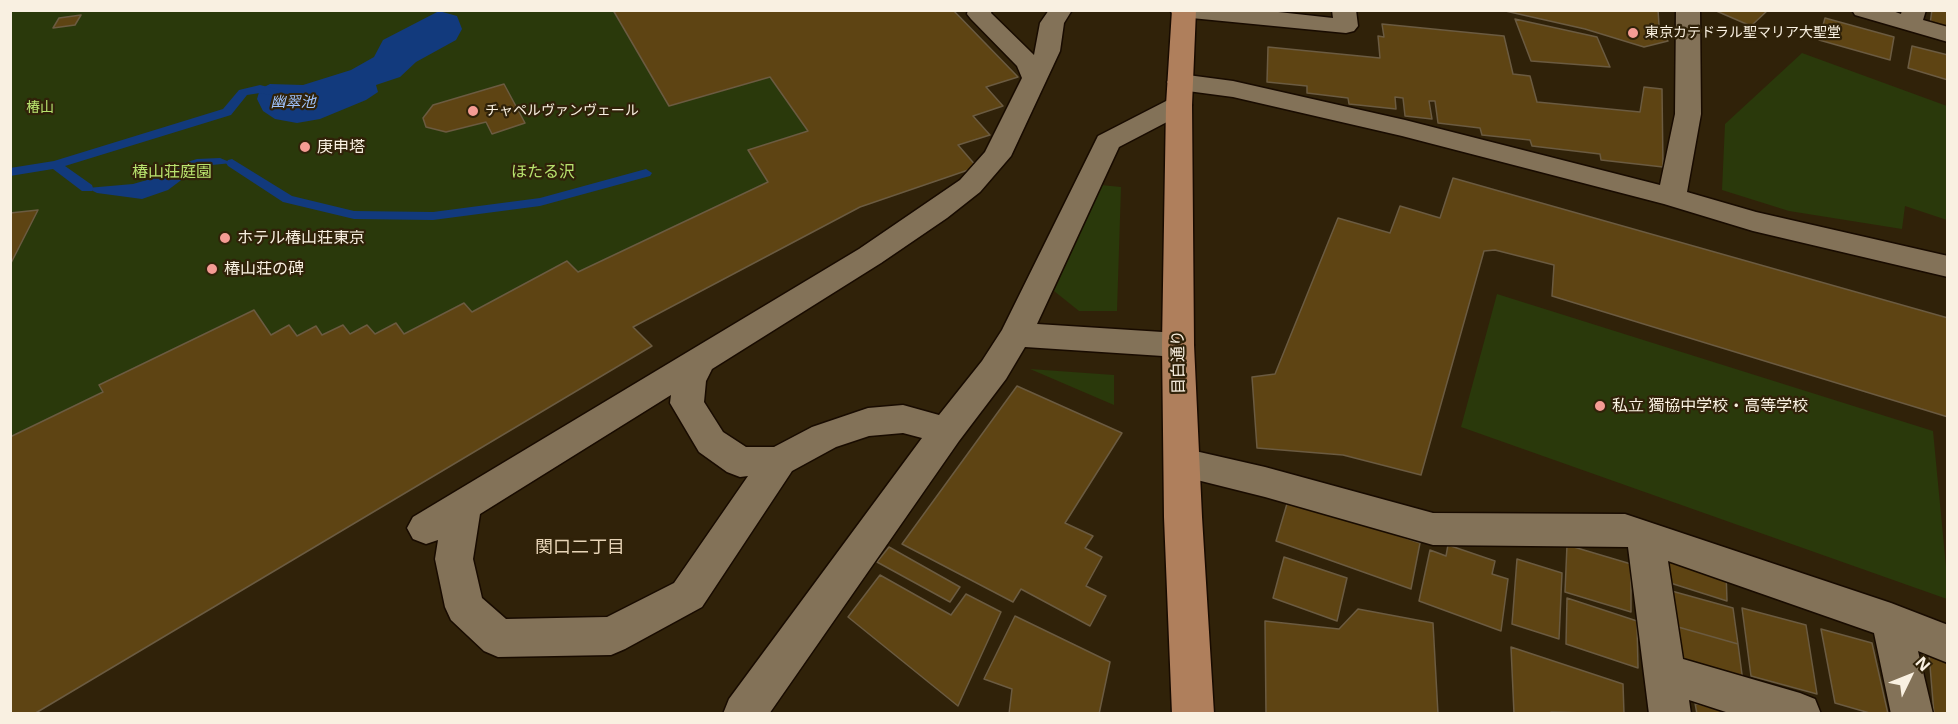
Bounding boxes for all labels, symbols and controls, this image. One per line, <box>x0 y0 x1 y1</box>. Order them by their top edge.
place label: 東京カテドラル聖マリア大聖堂 <box>1645 25 1841 41</box>
marker: 東京カテドラル聖マリア大聖堂 <box>1626 26 1640 40</box>
water label: 幽翠池 <box>271 94 315 112</box>
park label: 椿山 <box>26 100 54 116</box>
place label: チャペルヴァンヴェール <box>485 103 639 119</box>
marker: チャペルヴァンヴェール <box>466 104 480 118</box>
place label: 庚申塔 <box>317 137 365 157</box>
marker: 庚申塔 <box>298 140 312 154</box>
park label: 椿山荘庭園 <box>132 162 212 182</box>
park label: ほたる沢 <box>511 162 575 182</box>
place label: ホテル椿山荘東京 <box>237 228 365 248</box>
marker: ホテル椿山荘東京 <box>218 231 232 245</box>
place label: 椿山荘の碑 <box>224 259 304 279</box>
marker: 椿山荘の碑 <box>205 262 219 276</box>
street label: 目白通り <box>1169 330 1189 394</box>
place label: 私立 獨協中学校・高等学校 <box>1612 396 1808 416</box>
marker: 私立 獨協中学校・高等学校 <box>1593 399 1607 413</box>
district label: 関口二丁目 <box>535 537 625 559</box>
north arrow <box>1880 646 1940 706</box>
text: N <box>1911 651 1936 676</box>

